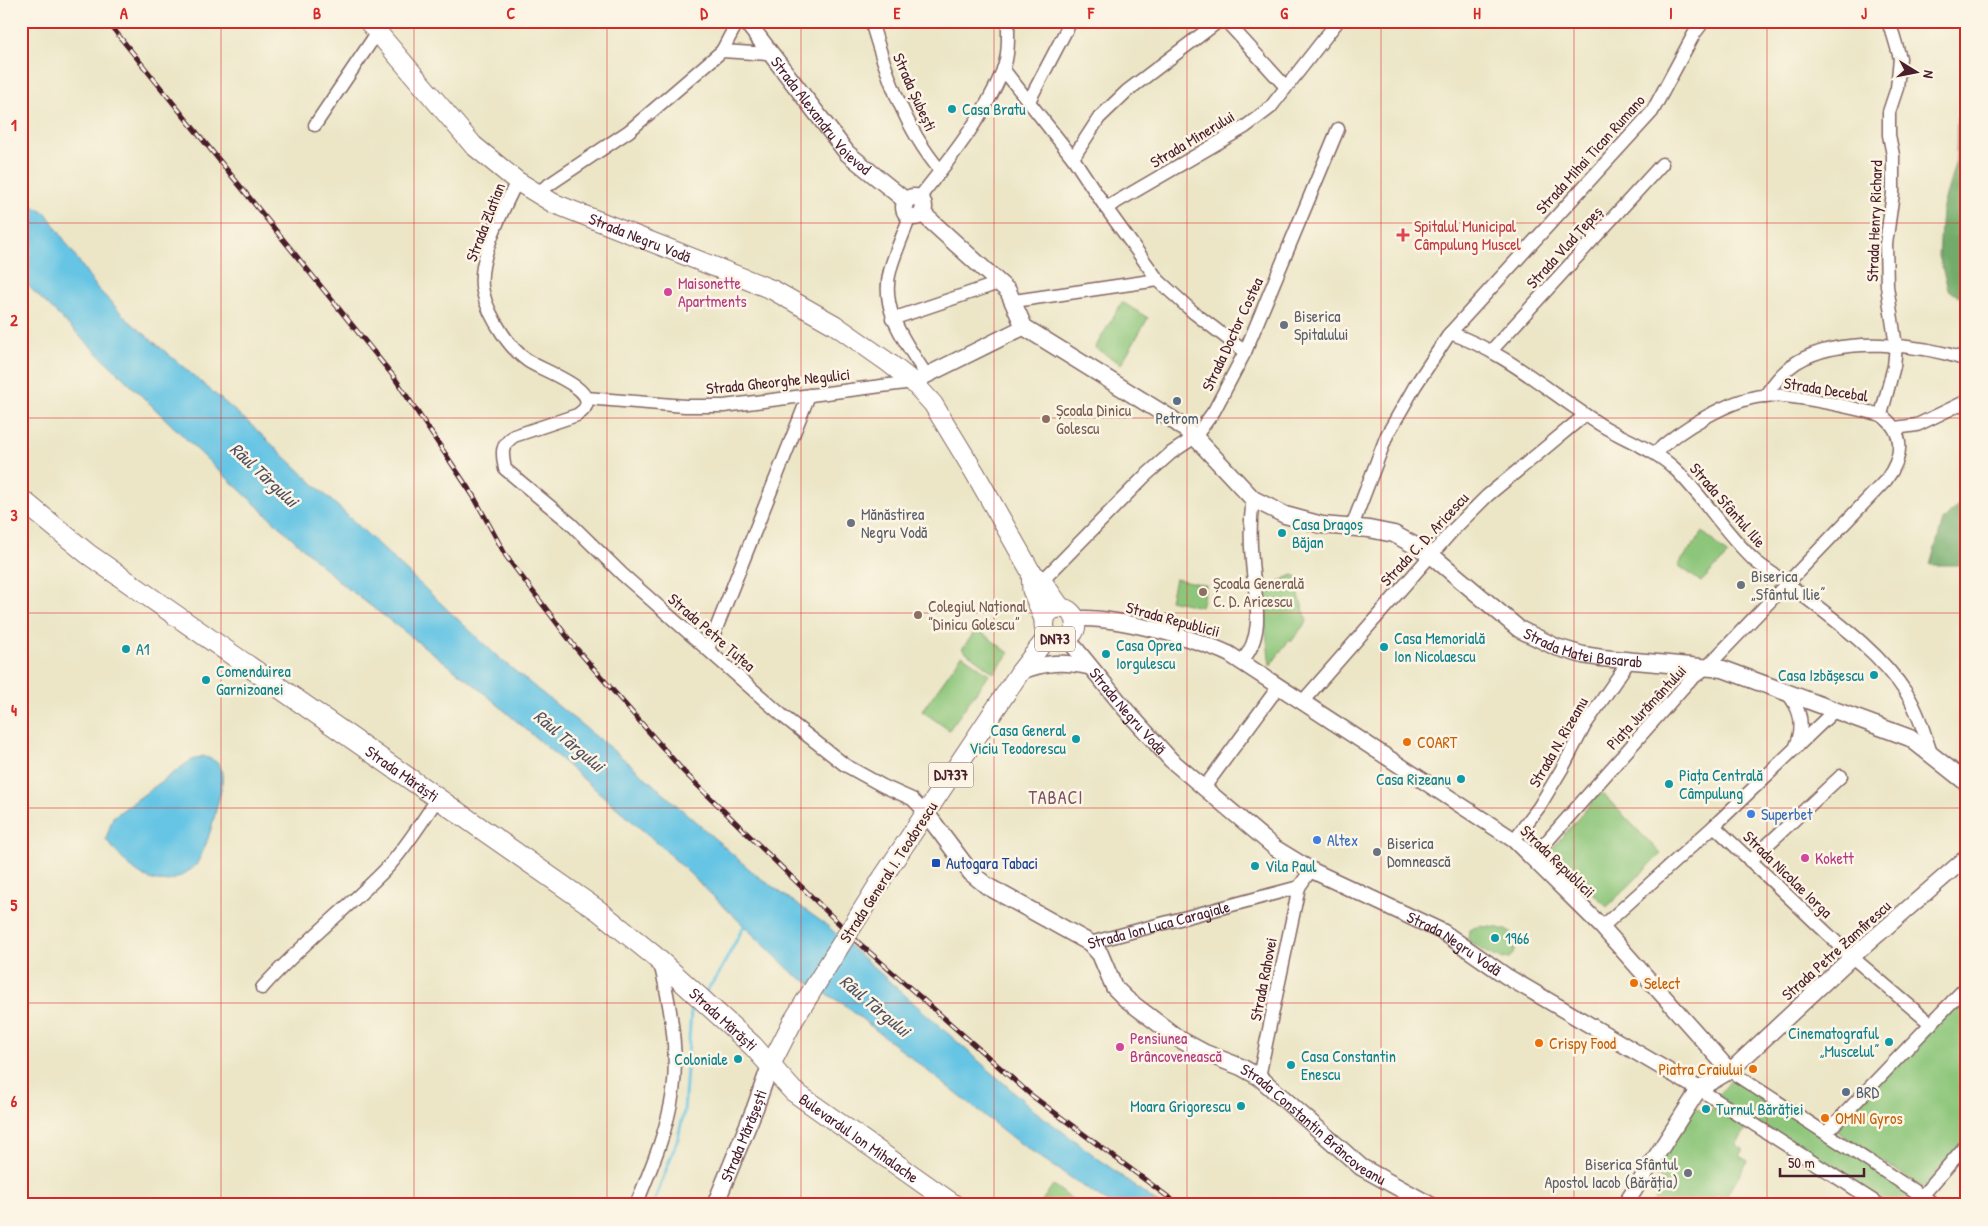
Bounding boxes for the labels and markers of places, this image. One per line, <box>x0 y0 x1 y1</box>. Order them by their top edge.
place label: Casa Bratu <box>962 98 1026 120</box>
marker: Casa Bratu <box>946 103 958 115</box>
place label: Spitalul Municipal Câmpulung Muscel <box>1414 215 1522 255</box>
marker: Spitalul Municipal Câmpulung Muscel <box>1396 228 1410 242</box>
place label: Maisonette Apartments <box>678 272 747 312</box>
marker: Maisonette Apartments <box>662 286 674 298</box>
place label: Biserica Spitalului <box>1294 305 1348 345</box>
marker: Biserica Spitalului <box>1278 319 1290 331</box>
marker: Petrom <box>1171 395 1183 407</box>
place label: Școala Dinicu Golescu <box>1056 399 1132 439</box>
place label: Petrom <box>1155 407 1199 429</box>
marker: Școala Dinicu Golescu <box>1040 413 1052 425</box>
place label: Mănăstirea Negru Vodă <box>861 503 927 543</box>
place label: Casa Dragoș Băjan <box>1292 513 1363 553</box>
marker: Mănăstirea Negru Vodă <box>845 517 857 529</box>
marker: Casa Dragoș Băjan <box>1276 527 1288 539</box>
place label: Biserica „Sfântul Ilie” <box>1751 565 1825 605</box>
place label: Școala Generală C. D. Aricescu <box>1213 572 1304 612</box>
marker: Biserica „Sfântul Ilie” <box>1735 579 1747 591</box>
marker: Școala Generală C. D. Aricescu <box>1197 586 1209 598</box>
place label: Colegiul Național ”Dinicu Golescu” <box>928 595 1028 635</box>
marker: Colegiul Național ”Dinicu Golescu” <box>912 609 924 621</box>
place label: Casa Memorială Ion Nicolaescu <box>1394 627 1485 667</box>
place label: Casa Oprea Iorgulescu <box>1116 634 1182 674</box>
place label: A1 <box>136 638 150 660</box>
marker: Casa Memorială Ion Nicolaescu <box>1378 641 1390 653</box>
marker: A1 <box>120 643 132 655</box>
marker: Casa Oprea Iorgulescu <box>1100 648 1112 660</box>
place label: Comenduirea Garnizoanei <box>216 660 291 700</box>
place label: Casa Izbășescu <box>1778 664 1865 686</box>
marker: Casa Izbășescu <box>1868 669 1880 681</box>
marker: Comenduirea Garnizoanei <box>200 674 212 686</box>
place label: Casa General Viciu Teodorescu <box>969 719 1067 759</box>
place label: COART <box>1417 731 1458 753</box>
marker: Casa General Viciu Teodorescu <box>1070 733 1082 745</box>
marker: COART <box>1401 736 1413 748</box>
place label: Piața Centrală Câmpulung <box>1679 764 1763 804</box>
place label: Casa Rizeanu <box>1376 768 1452 790</box>
marker: Casa Rizeanu <box>1455 773 1467 785</box>
marker: Piața Centrală Câmpulung <box>1663 778 1675 790</box>
place label: Superbet <box>1761 803 1813 825</box>
marker: Superbet <box>1745 808 1757 820</box>
place label: Altex <box>1327 829 1358 851</box>
place label: Biserica Domnească <box>1387 832 1450 872</box>
marker: Altex <box>1311 834 1323 846</box>
marker: Biserica Domnească <box>1371 846 1383 858</box>
place label: Kokett <box>1815 847 1854 869</box>
place label: Autogara Tabaci <box>946 852 1038 874</box>
marker: Kokett <box>1799 852 1811 864</box>
place label: Vila Paul <box>1265 855 1317 877</box>
marker: Autogara Tabaci <box>930 857 942 869</box>
marker: Vila Paul <box>1249 860 1261 872</box>
place label: 1966 <box>1505 927 1529 949</box>
marker: 1966 <box>1489 932 1501 944</box>
place label: Select <box>1644 972 1681 994</box>
marker: Select <box>1628 977 1640 989</box>
place label: Cinematograful „Muscelul” <box>1788 1022 1880 1062</box>
place label: Pensiunea Brâncovenească <box>1130 1027 1222 1067</box>
place label: Crispy Food <box>1549 1032 1616 1054</box>
marker: Cinematograful „Muscelul” <box>1883 1036 1895 1048</box>
marker: Crispy Food <box>1533 1037 1545 1049</box>
marker: Pensiunea Brâncovenească <box>1114 1041 1126 1053</box>
place label: Casa Constantin Enescu <box>1301 1045 1396 1085</box>
place label: Coloniale <box>674 1048 729 1070</box>
marker: Coloniale <box>732 1053 744 1065</box>
place label: Piatra Craiului <box>1658 1058 1743 1080</box>
marker: Casa Constantin Enescu <box>1285 1059 1297 1071</box>
marker: Piatra Craiului <box>1747 1063 1759 1075</box>
place label: BRD <box>1856 1081 1879 1103</box>
marker: BRD <box>1840 1086 1852 1098</box>
place label: Moara Grigorescu <box>1130 1095 1232 1117</box>
place label: Turnul Bărăției <box>1716 1098 1803 1120</box>
marker: Moara Grigorescu <box>1235 1100 1247 1112</box>
marker: Turnul Bărăției <box>1700 1103 1712 1115</box>
place label: OMNI Gyros <box>1835 1107 1903 1129</box>
marker: OMNI Gyros <box>1819 1112 1831 1124</box>
place label: Biserica Sfântul Apostol Iacob (Bărăția) <box>1545 1153 1679 1193</box>
marker: Biserica Sfântul Apostol Iacob (Bărăția) <box>1682 1167 1694 1179</box>

